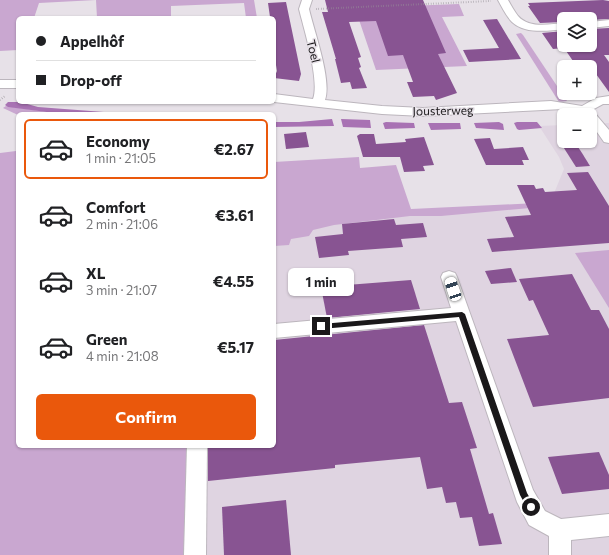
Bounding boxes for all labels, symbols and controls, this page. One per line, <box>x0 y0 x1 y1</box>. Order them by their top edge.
map controls <box>557 12 597 148</box>
button: layers <box>557 12 597 52</box>
text: Appelhôf <box>60 32 124 50</box>
street label: Toel <box>304 38 324 64</box>
button: + <box>557 60 597 100</box>
text: Drop-off <box>60 71 122 89</box>
street label: Jousterweg <box>412 102 474 119</box>
button: − <box>557 108 597 148</box>
icon: car <box>38 131 74 167</box>
text: Economy <box>86 132 150 150</box>
text: €2.67 <box>214 140 254 158</box>
text: 1 min · 21:05 <box>86 150 156 166</box>
icon: car <box>38 197 74 233</box>
text: Comfort <box>86 198 146 216</box>
text: €3.61 <box>215 206 254 224</box>
text: 2 min · 21:06 <box>86 216 158 232</box>
icon: car <box>38 263 74 299</box>
text: XL <box>86 264 105 282</box>
callout: 1 min <box>288 268 354 296</box>
text: €4.55 <box>213 272 254 290</box>
text: 1 min <box>306 274 336 290</box>
car <box>443 276 463 302</box>
text: 3 min · 21:07 <box>86 282 157 298</box>
route end <box>312 317 330 335</box>
icon: car <box>38 329 74 365</box>
text: Green <box>86 330 127 348</box>
text: €5.17 <box>217 338 254 356</box>
text: 4 min · 21:08 <box>86 348 159 364</box>
button: Confirm <box>36 394 256 440</box>
route start <box>522 498 540 516</box>

